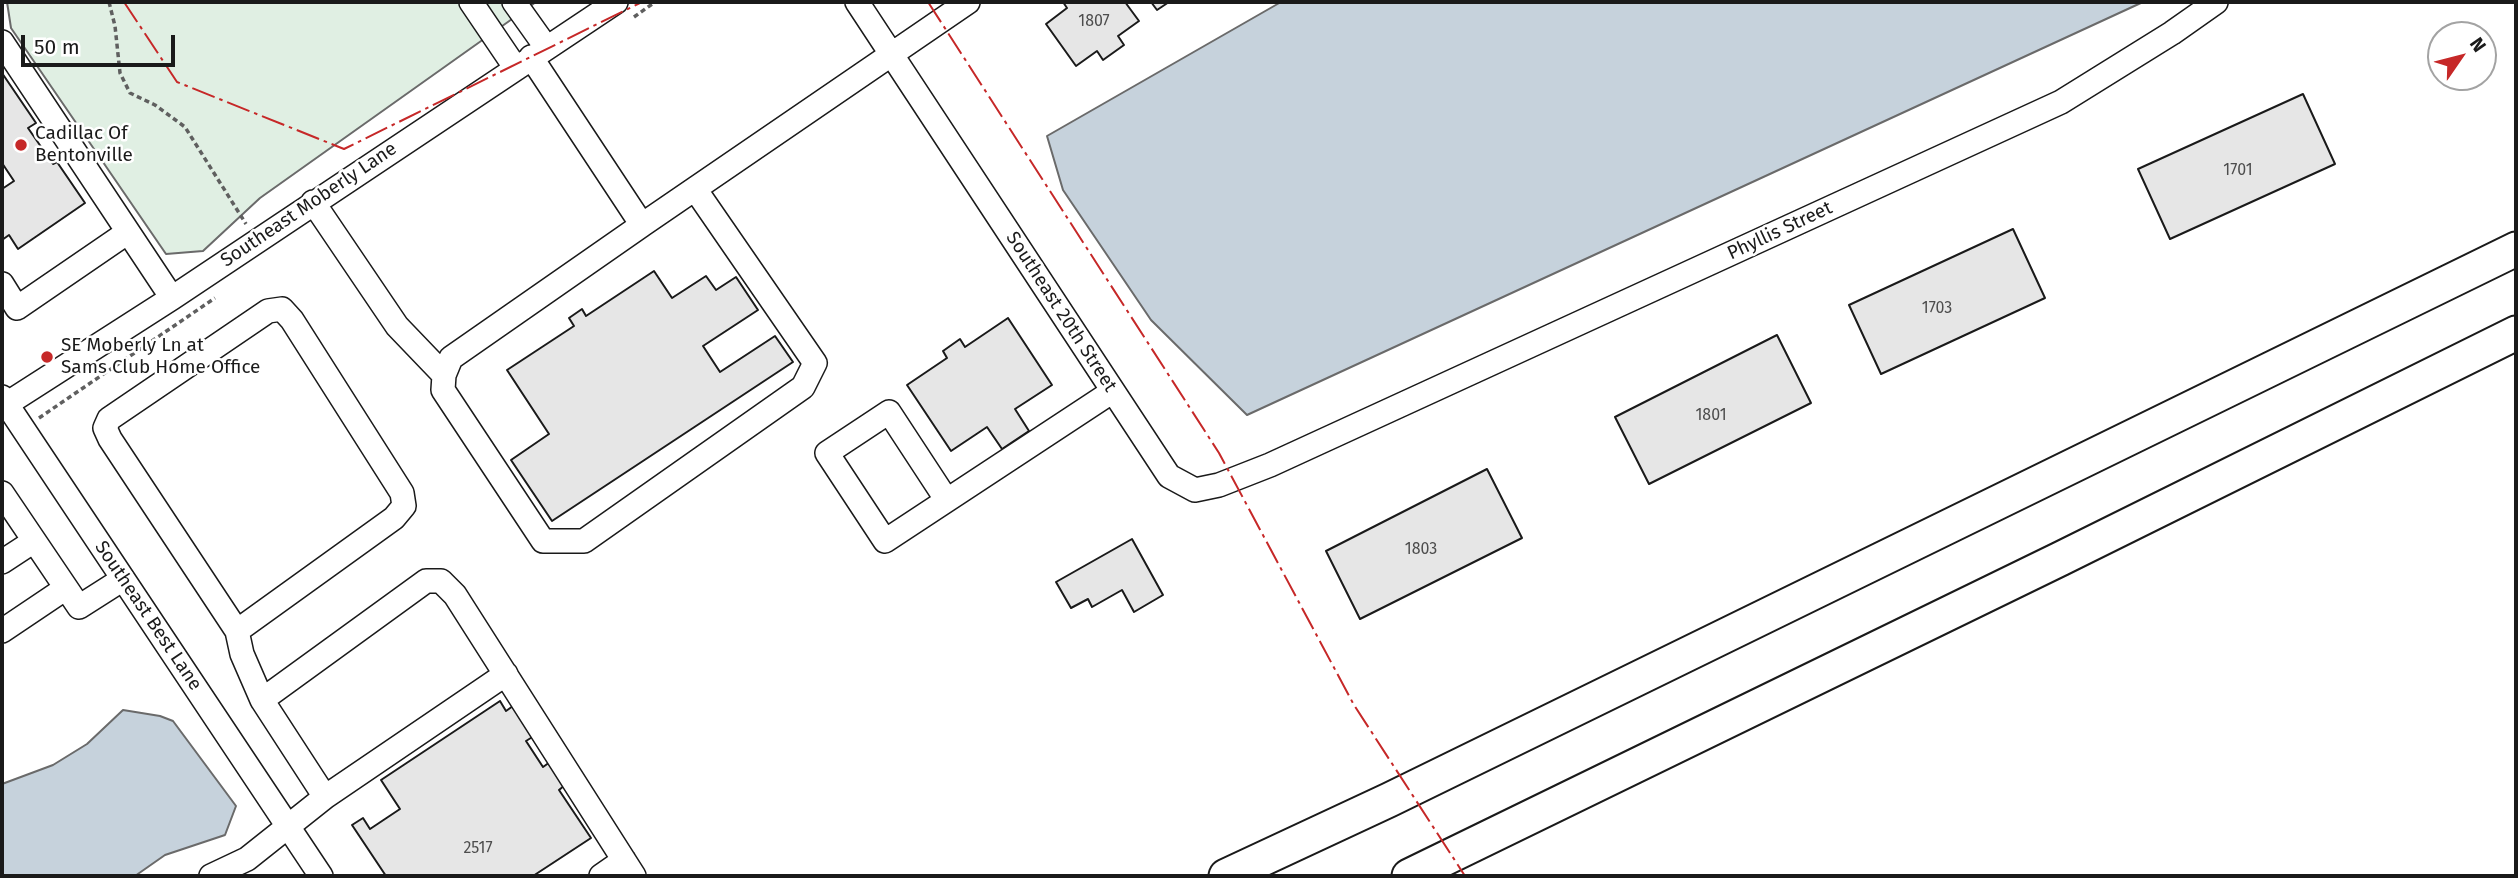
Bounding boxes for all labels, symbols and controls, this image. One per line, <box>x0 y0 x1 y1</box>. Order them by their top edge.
house number: 1807 <box>1078 12 1110 32</box>
scale bar <box>24 21 178 65</box>
north arrow <box>2427 21 2497 91</box>
text: N <box>2465 33 2491 57</box>
text: 50 m <box>34 34 80 60</box>
place label: Cadillac Of Bentonville <box>35 123 133 167</box>
marker: Cadillac Of Bentonville <box>13 137 29 153</box>
street label: Southeast Moberly Lane <box>217 138 401 272</box>
house number: 1701 <box>2223 161 2253 181</box>
street label: Phyllis Street <box>1724 197 1836 265</box>
street label: Southeast 20th Street <box>1001 228 1121 396</box>
house number: 1703 <box>1922 299 1952 319</box>
place label: SE Moberly Ln at Sams Club Home Office <box>61 335 260 379</box>
marker: SE Moberly Ln at Sams Club Home Office <box>39 349 55 365</box>
house number: 1801 <box>1695 406 1727 426</box>
street label: Southeast Best Lane <box>90 537 206 695</box>
house number: 1803 <box>1405 540 1437 560</box>
house number: 2517 <box>463 839 493 859</box>

